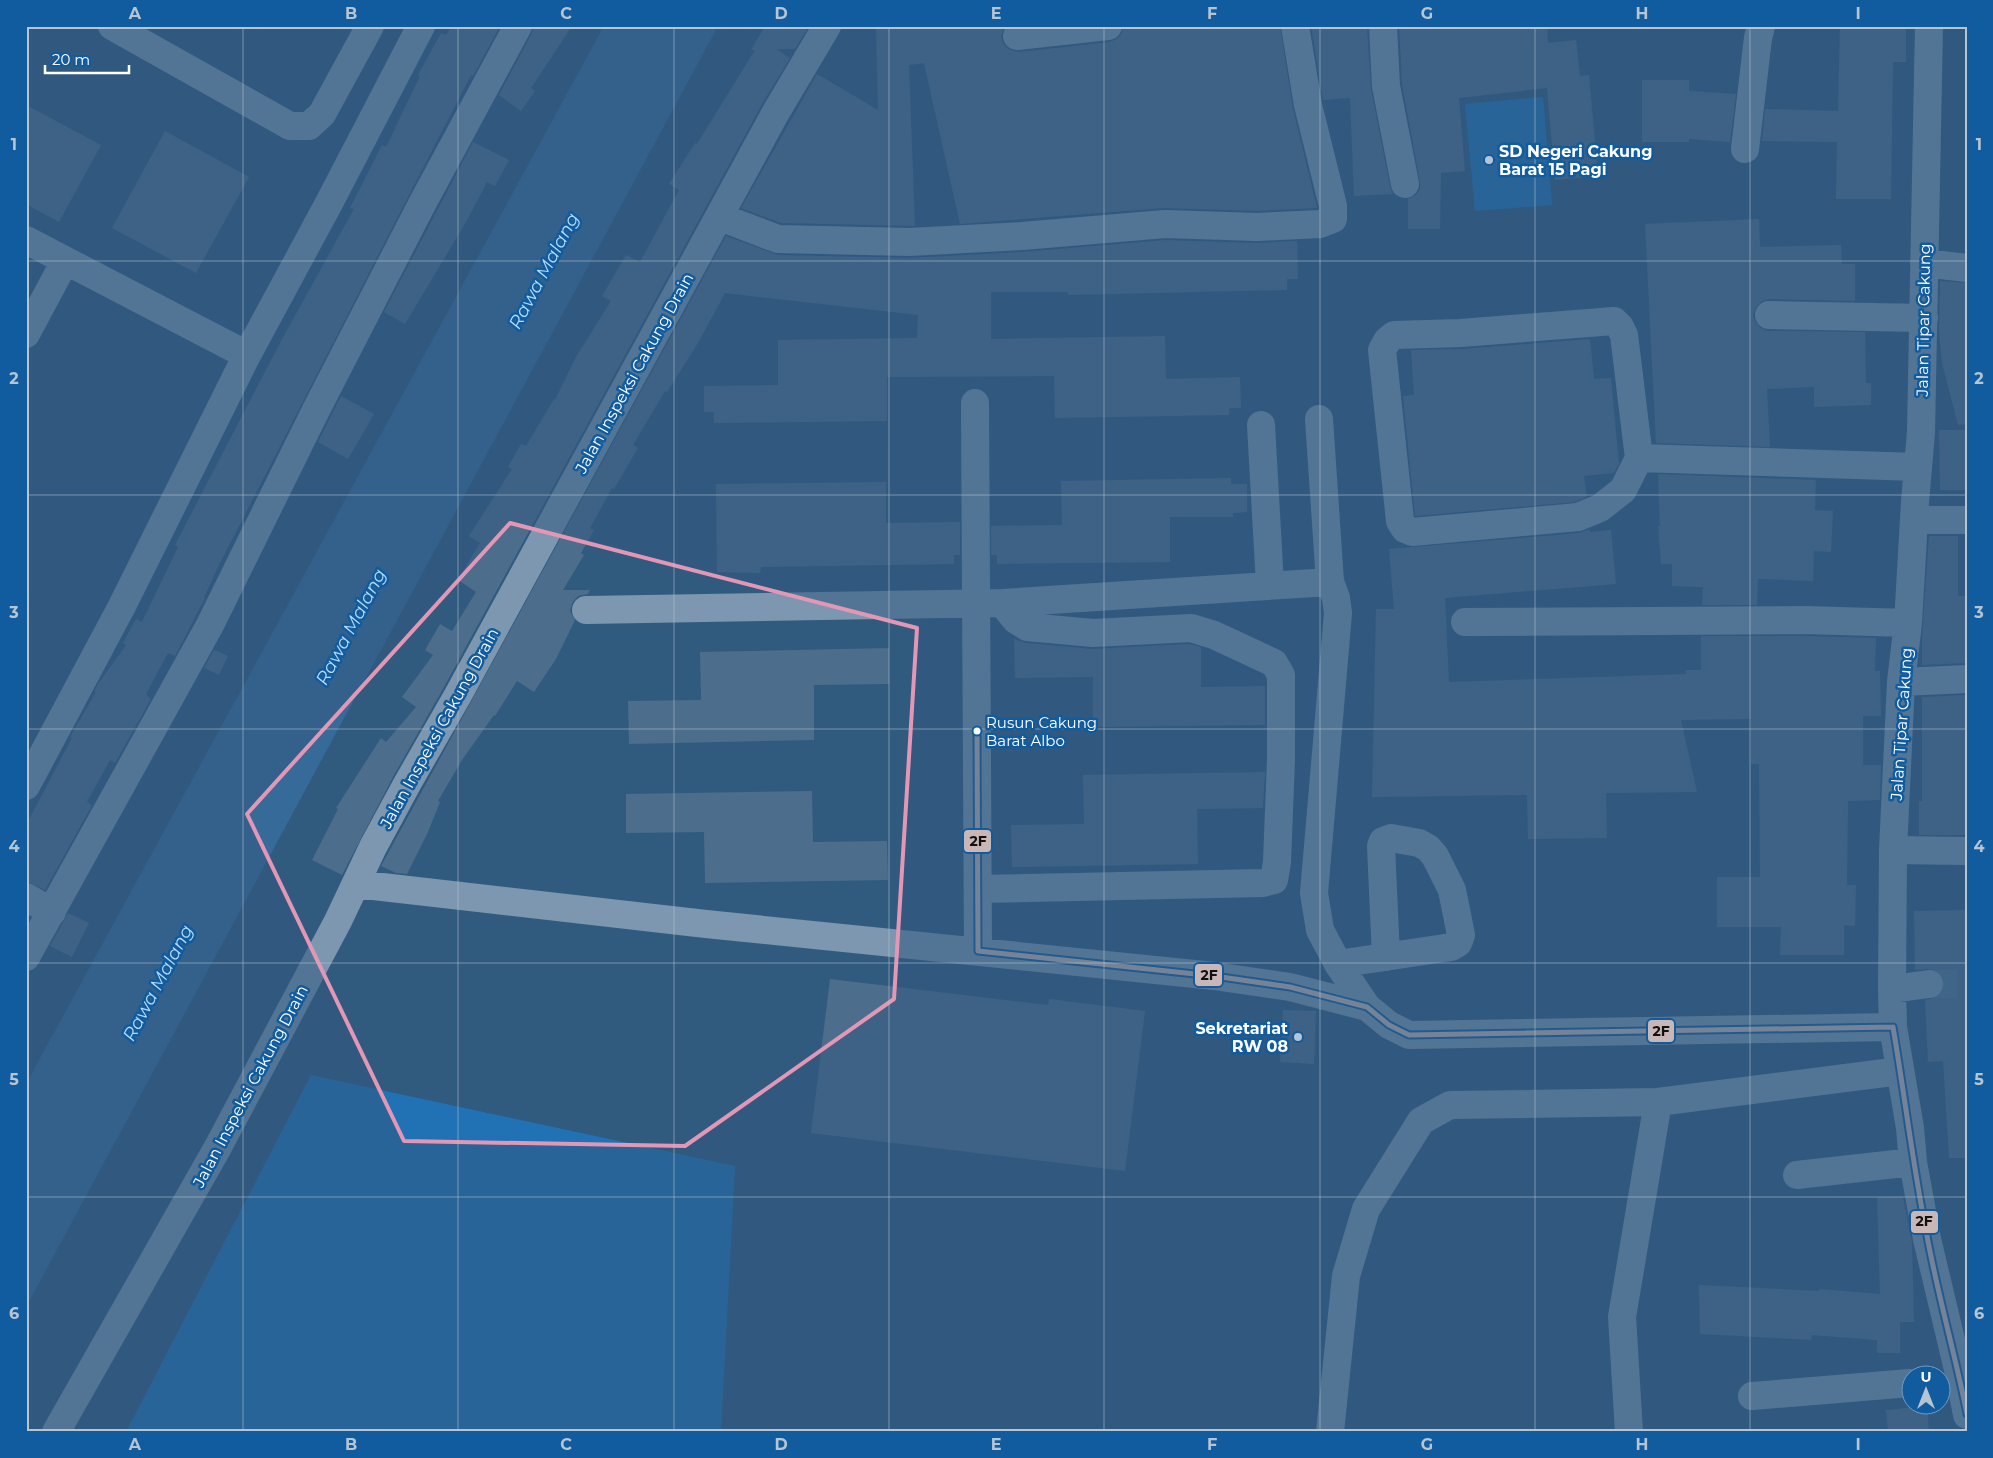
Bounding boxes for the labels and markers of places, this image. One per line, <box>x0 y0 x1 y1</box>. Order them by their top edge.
place label: SD Negeri Cakung Barat 15 Pagi <box>1499 142 1652 179</box>
marker: SD Negeri Cakung Barat 15 Pagi <box>1483 154 1495 166</box>
place label: Rusun Cakung Barat Albo <box>986 713 1097 750</box>
marker: Rusun Cakung Barat Albo <box>972 726 982 736</box>
place label: Sekretariat RW 08 <box>1195 1019 1288 1056</box>
marker: Sekretariat RW 08 <box>1292 1031 1304 1043</box>

